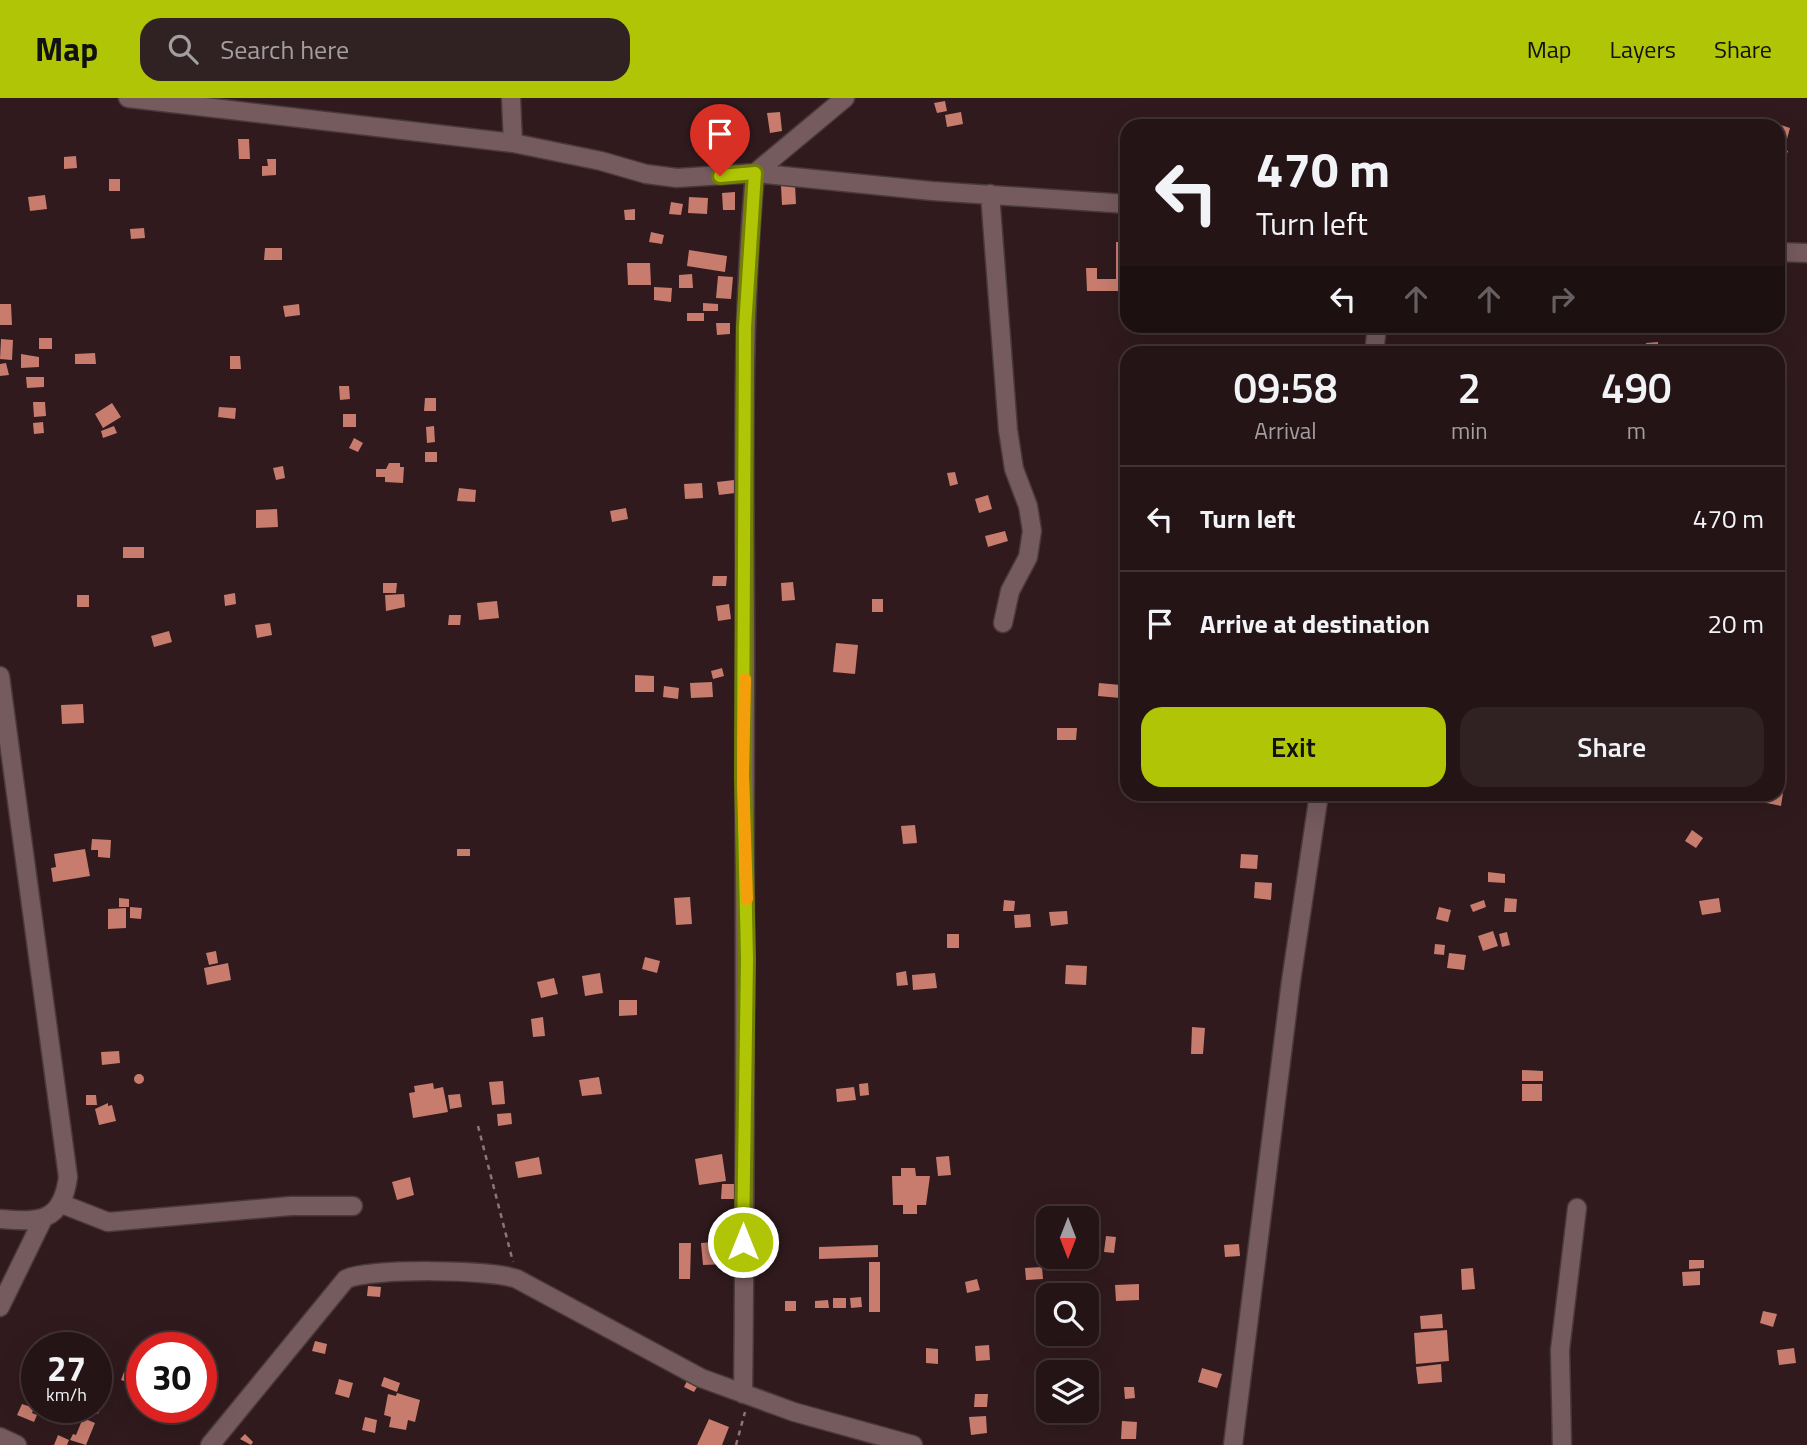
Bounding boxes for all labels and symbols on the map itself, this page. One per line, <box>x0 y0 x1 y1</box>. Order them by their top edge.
pin <box>690 104 750 176</box>
position arrow <box>706 1205 780 1279</box>
north arrow <box>1036 1206 1099 1269</box>
speed limit sign: 30 <box>126 1332 217 1423</box>

